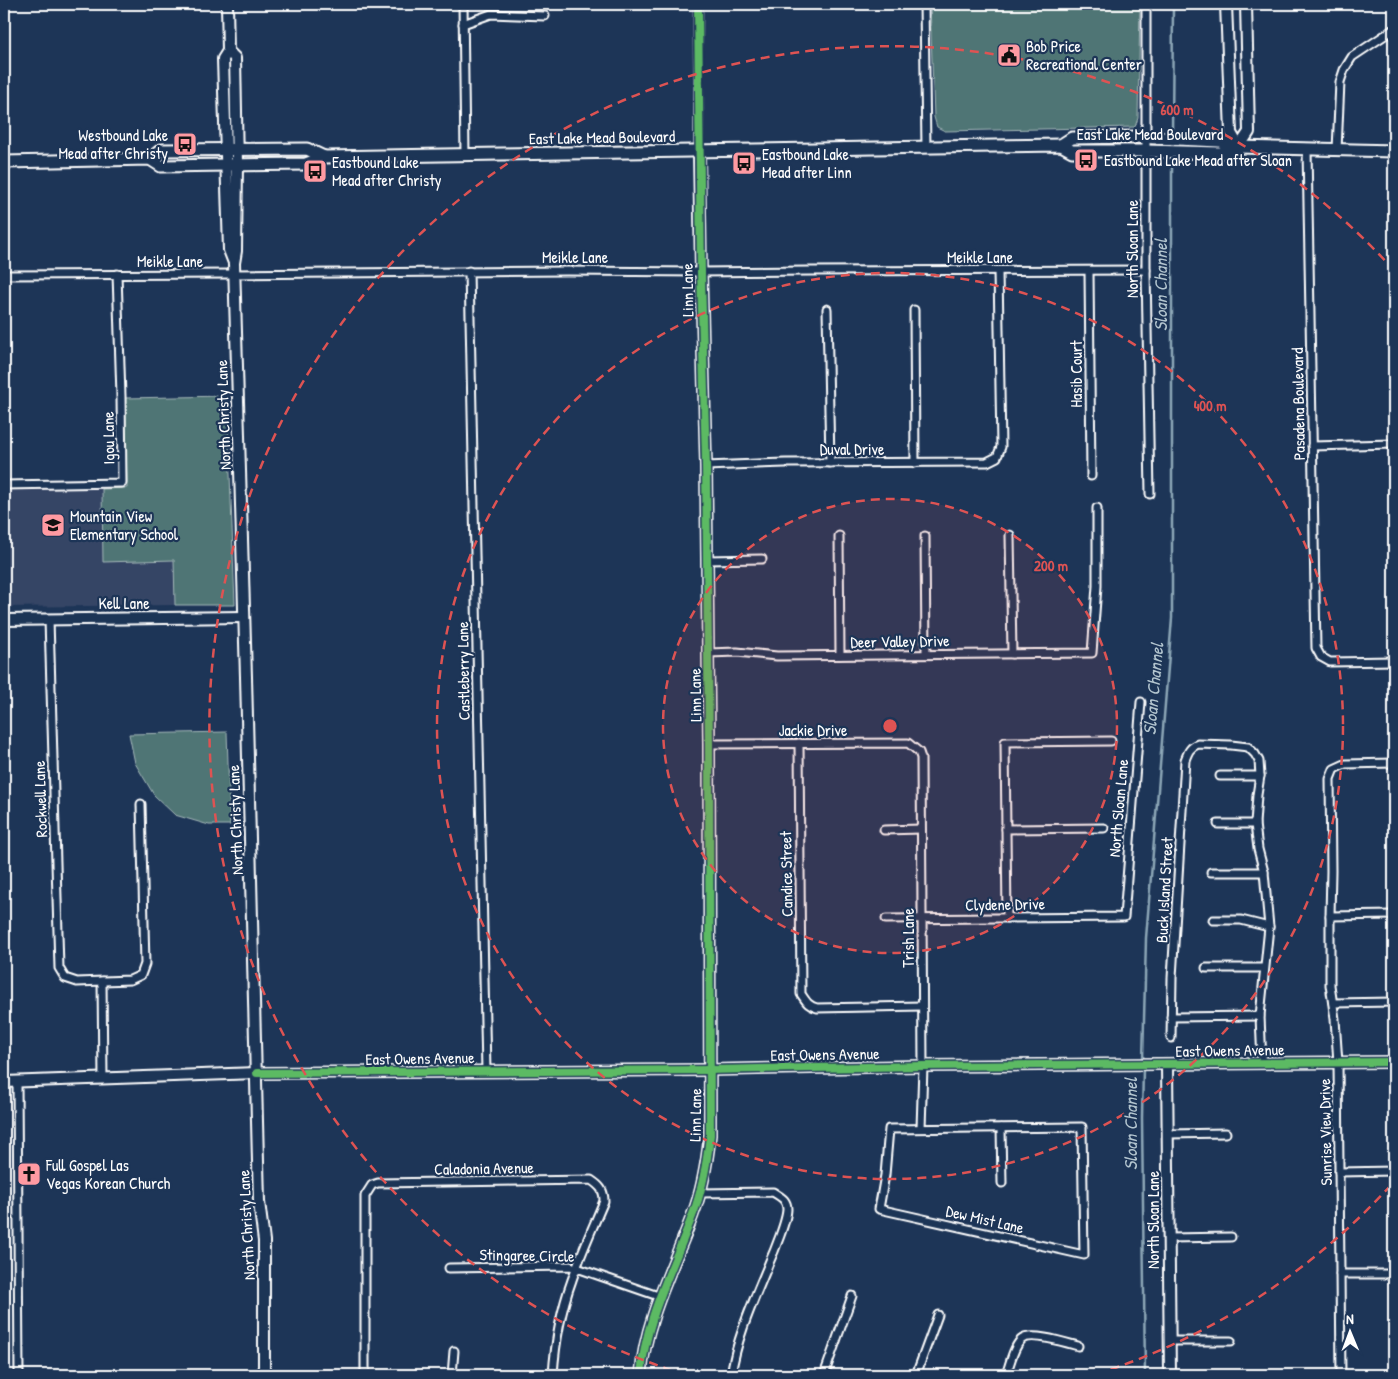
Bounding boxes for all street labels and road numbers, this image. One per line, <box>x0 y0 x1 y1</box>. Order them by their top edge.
street label: East Lake Mead Boulevard <box>1077 123 1223 145</box>
street label: East Lake Mead Boulevard <box>529 125 675 149</box>
street label: North Sloan Lane <box>1121 199 1143 298</box>
street label: Meikle Lane <box>542 246 609 268</box>
street label: Meikle Lane <box>947 246 1014 268</box>
street label: Meikle Lane <box>137 250 204 272</box>
street label: Linn Lane <box>676 262 698 317</box>
street label: Hasib Court <box>1065 340 1087 408</box>
street label: Pasadena Boulevard <box>1286 347 1310 461</box>
street label: North Christy Lane <box>210 359 236 470</box>
street label: Igou Lane <box>97 411 119 465</box>
street label: Duval Drive <box>820 438 885 460</box>
street label: Kell Lane <box>98 592 150 614</box>
street label: Castleberry Lane <box>451 621 475 721</box>
street label: Deer Valley Drive <box>850 629 950 653</box>
street label: Linn Lane <box>684 667 706 722</box>
street label: Jackie Drive <box>779 719 848 741</box>
street label: North Sloan Lane <box>1103 758 1133 858</box>
street label: Rockwell Lane <box>28 760 52 838</box>
street label: North Christy Lane <box>222 764 248 875</box>
street label: Candice Street <box>774 831 798 917</box>
street label: Buck Island Street <box>1150 836 1178 943</box>
street label: Clydene Drive <box>965 892 1046 916</box>
street label: Trish Lane <box>897 908 919 968</box>
street label: East Owens Avenue <box>1175 1038 1285 1062</box>
street label: East Owens Avenue <box>770 1042 880 1066</box>
street label: East Owens Avenue <box>365 1046 475 1070</box>
street label: Sunrise View Drive <box>1313 1078 1337 1186</box>
street label: Linn Lane <box>684 1087 706 1142</box>
street label: Caladonia Avenue <box>434 1156 535 1180</box>
street label: North Christy Lane <box>232 1169 260 1281</box>
street label: North Sloan Lane <box>1142 1170 1164 1269</box>
street label: Dew Mist Lane <box>944 1199 1027 1239</box>
street label: Stingaree Circle <box>479 1243 575 1267</box>

